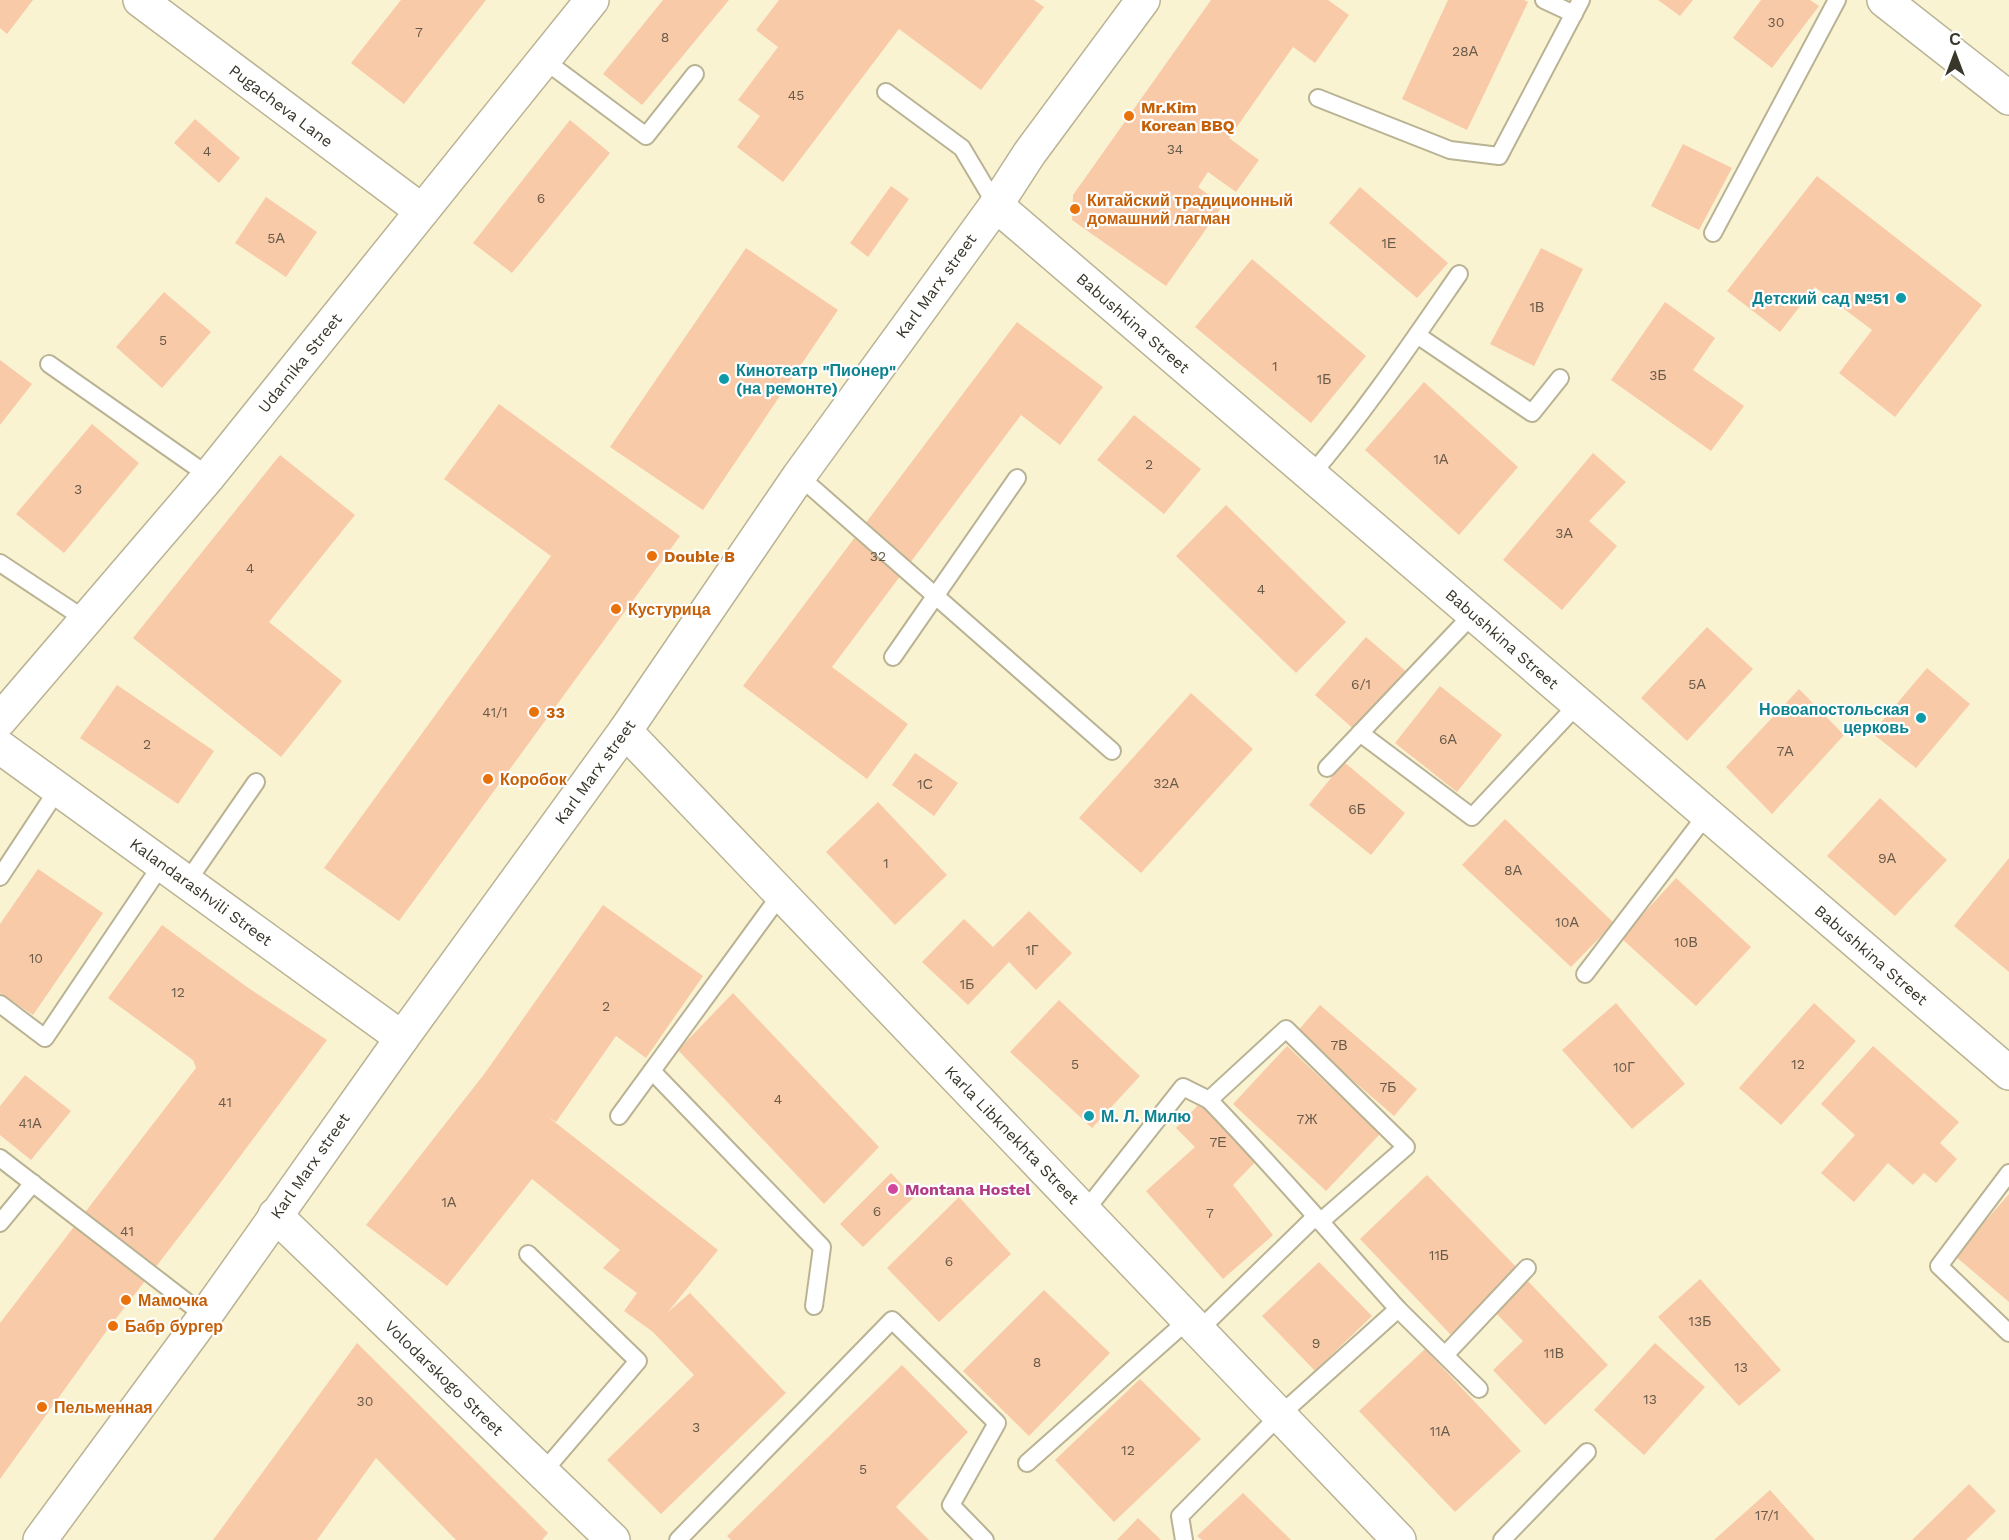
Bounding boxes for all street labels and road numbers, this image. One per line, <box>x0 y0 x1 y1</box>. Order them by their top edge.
street label: Pugacheva Lane <box>225 61 337 151</box>
street label: Karl Marx street <box>892 230 981 342</box>
street label: Babushkina Street <box>1073 269 1194 377</box>
street label: Udarnika Street <box>254 309 346 416</box>
street label: Babushkina Street <box>1442 585 1563 693</box>
street label: Karl Marx street <box>551 716 640 828</box>
street label: Kalandarashvili Street <box>126 834 276 950</box>
street label: Babushkina Street <box>1811 901 1932 1009</box>
street label: Karla Libknekhta Street <box>941 1062 1083 1208</box>
street label: Karl Marx street <box>266 1109 354 1223</box>
street label: Volodarskogo Street <box>381 1316 507 1440</box>

